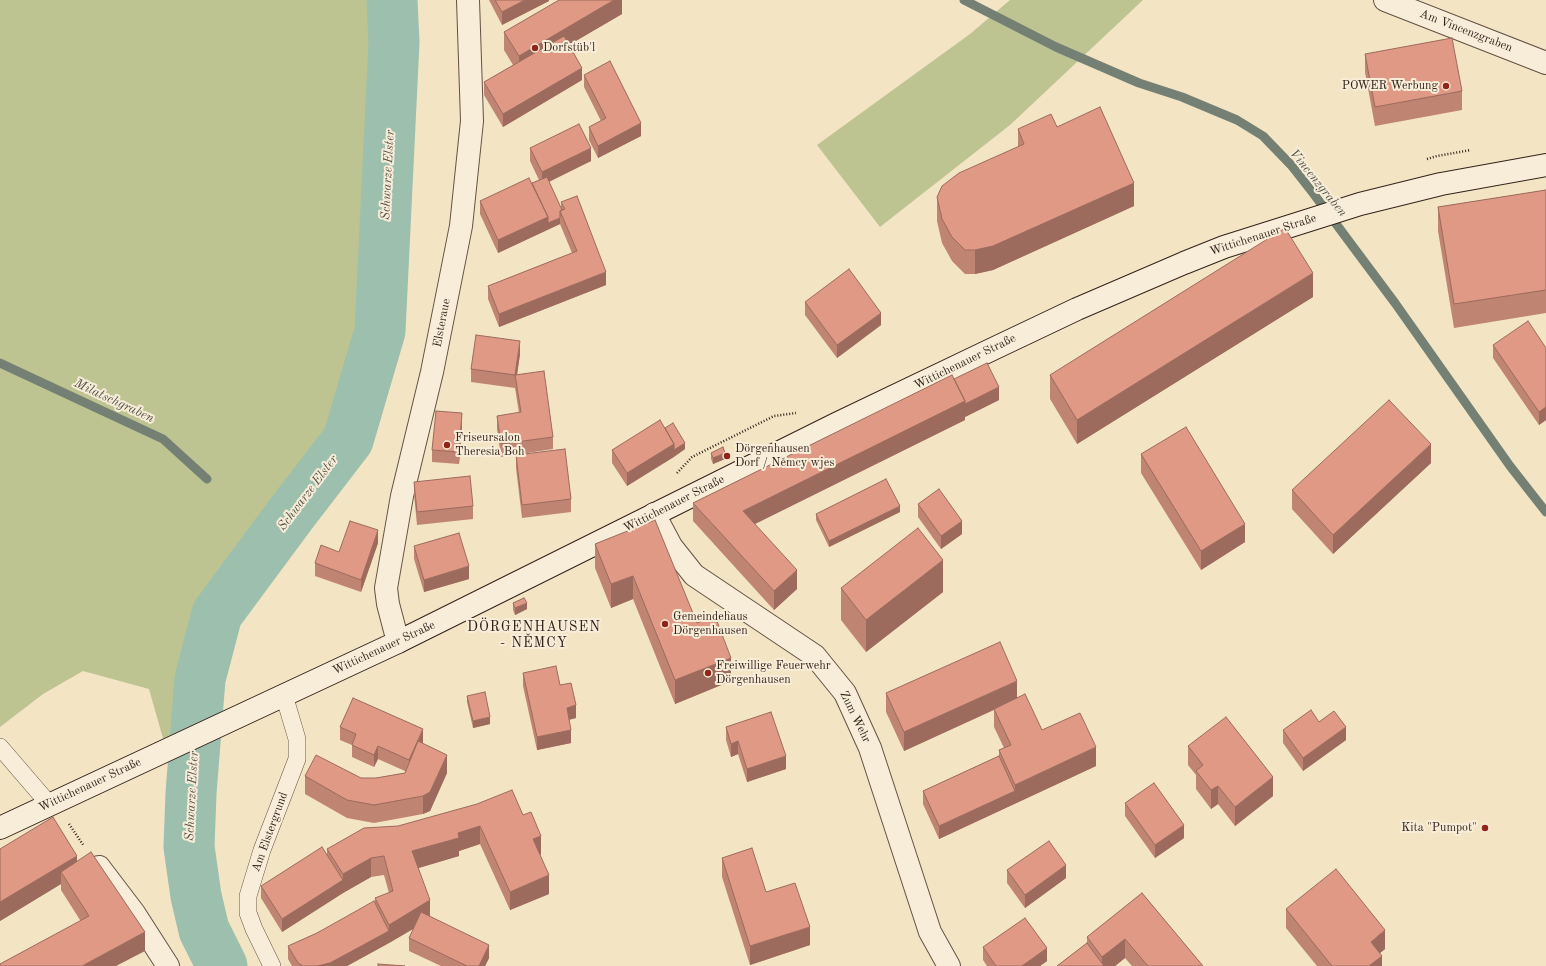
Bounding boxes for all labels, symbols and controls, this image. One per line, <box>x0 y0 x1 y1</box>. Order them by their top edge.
street label: Am Vincenzgraben <box>1417 7 1515 55</box>
place label: Dorfstüb'l <box>543 41 595 55</box>
marker: Dorfstüb'l <box>530 43 540 53</box>
place label: POWER Werbung <box>1342 79 1438 93</box>
marker: POWER Werbung <box>1441 81 1451 91</box>
water label: Schwarze Elster <box>378 130 398 220</box>
water label: Vincenzgraben <box>1286 146 1350 220</box>
street label: Wittichenauer Straße <box>1208 211 1318 259</box>
street label: Elsteraue <box>430 297 454 349</box>
street label: Wittichenauer Straße <box>912 331 1018 393</box>
water label: Milatschgraben <box>72 376 156 426</box>
place label: Friseursalon Theresia Boh <box>455 431 525 459</box>
marker: Friseursalon Theresia Boh <box>442 440 452 450</box>
place label: Dörgenhausen Dorf / Němcy wjes <box>735 442 834 470</box>
marker: Dörgenhausen Dorf / Němcy wjes <box>722 451 732 461</box>
water label: Schwarze Elster <box>275 452 341 534</box>
street label: Wittichenauer Straße <box>621 472 727 536</box>
place label: Gemeindehaus Dörgenhausen <box>673 610 748 638</box>
street label: Wittichenauer Straße <box>330 618 438 678</box>
district label: DÖRGENHAUSEN - NĚMCY <box>467 619 601 652</box>
marker: Gemeindehaus Dörgenhausen <box>660 619 670 629</box>
place label: Freiwillige Feuerwehr Dörgenhausen <box>716 659 831 687</box>
marker: Freiwillige Feuerwehr Dörgenhausen <box>703 668 713 678</box>
street label: Zum Wehr <box>836 689 874 745</box>
water label: Schwarze Elster <box>182 751 202 841</box>
street label: Wittichenauer Straße <box>36 755 144 815</box>
street label: Am Elstergrund <box>249 790 291 874</box>
place label: Kita "Pumpot" <box>1401 821 1477 835</box>
marker: Kita "Pumpot" <box>1480 823 1490 833</box>

